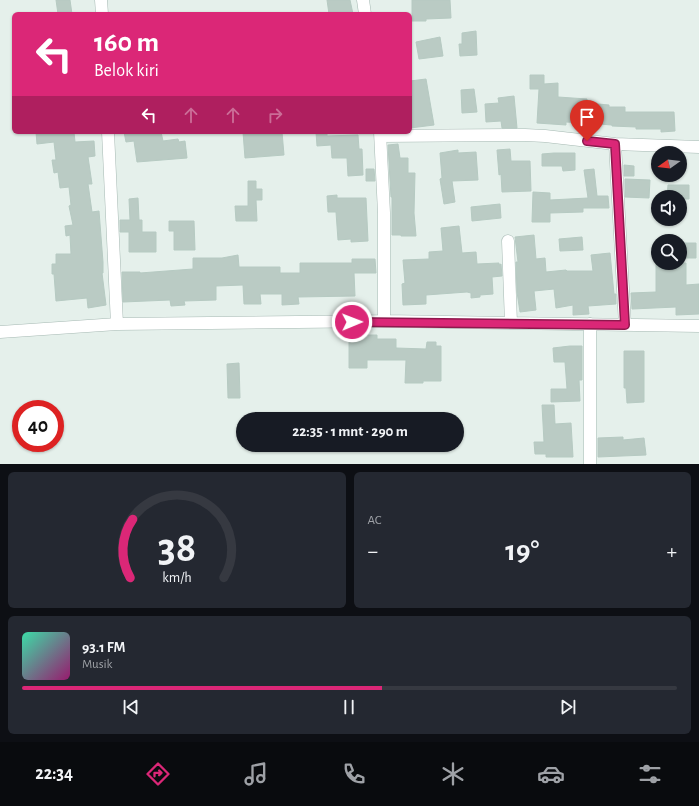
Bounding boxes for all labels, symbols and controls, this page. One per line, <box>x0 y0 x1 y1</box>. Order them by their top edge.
icon: left <box>28 28 80 80</box>
text: 160 m <box>94 29 159 57</box>
text: Belok kiri <box>94 62 159 80</box>
pin <box>570 100 604 141</box>
icon: left <box>138 104 160 126</box>
icon: ahead <box>180 104 202 126</box>
icon: ahead <box>222 104 244 126</box>
icon: right <box>264 104 286 126</box>
icon: arrive <box>576 106 598 128</box>
north arrow <box>651 146 687 182</box>
map controls <box>651 146 687 270</box>
button: sound <box>651 190 687 226</box>
button: search <box>651 234 687 270</box>
position arrow <box>331 301 373 343</box>
speed limit sign: 40 <box>12 400 64 452</box>
text: 22:35 · 1 mnt · 290 m <box>292 424 408 439</box>
text: AC <box>368 514 382 527</box>
text: 38 <box>158 528 196 569</box>
text: 19° <box>505 536 539 566</box>
text: − <box>368 540 378 562</box>
text: + <box>666 540 677 562</box>
text: km/h <box>162 571 191 585</box>
text: 93.1 FM <box>82 640 125 655</box>
text: Musik <box>82 658 113 671</box>
icon: previous <box>120 696 142 718</box>
icon: pause <box>338 696 360 718</box>
icon: next <box>557 696 579 718</box>
icon: directions <box>144 760 172 788</box>
icon: music <box>242 760 270 788</box>
icon: phone <box>340 760 368 788</box>
icon: climate <box>439 760 467 788</box>
icon: car <box>537 760 565 788</box>
icon: filters <box>636 760 664 788</box>
text: 22:34 <box>35 765 73 783</box>

